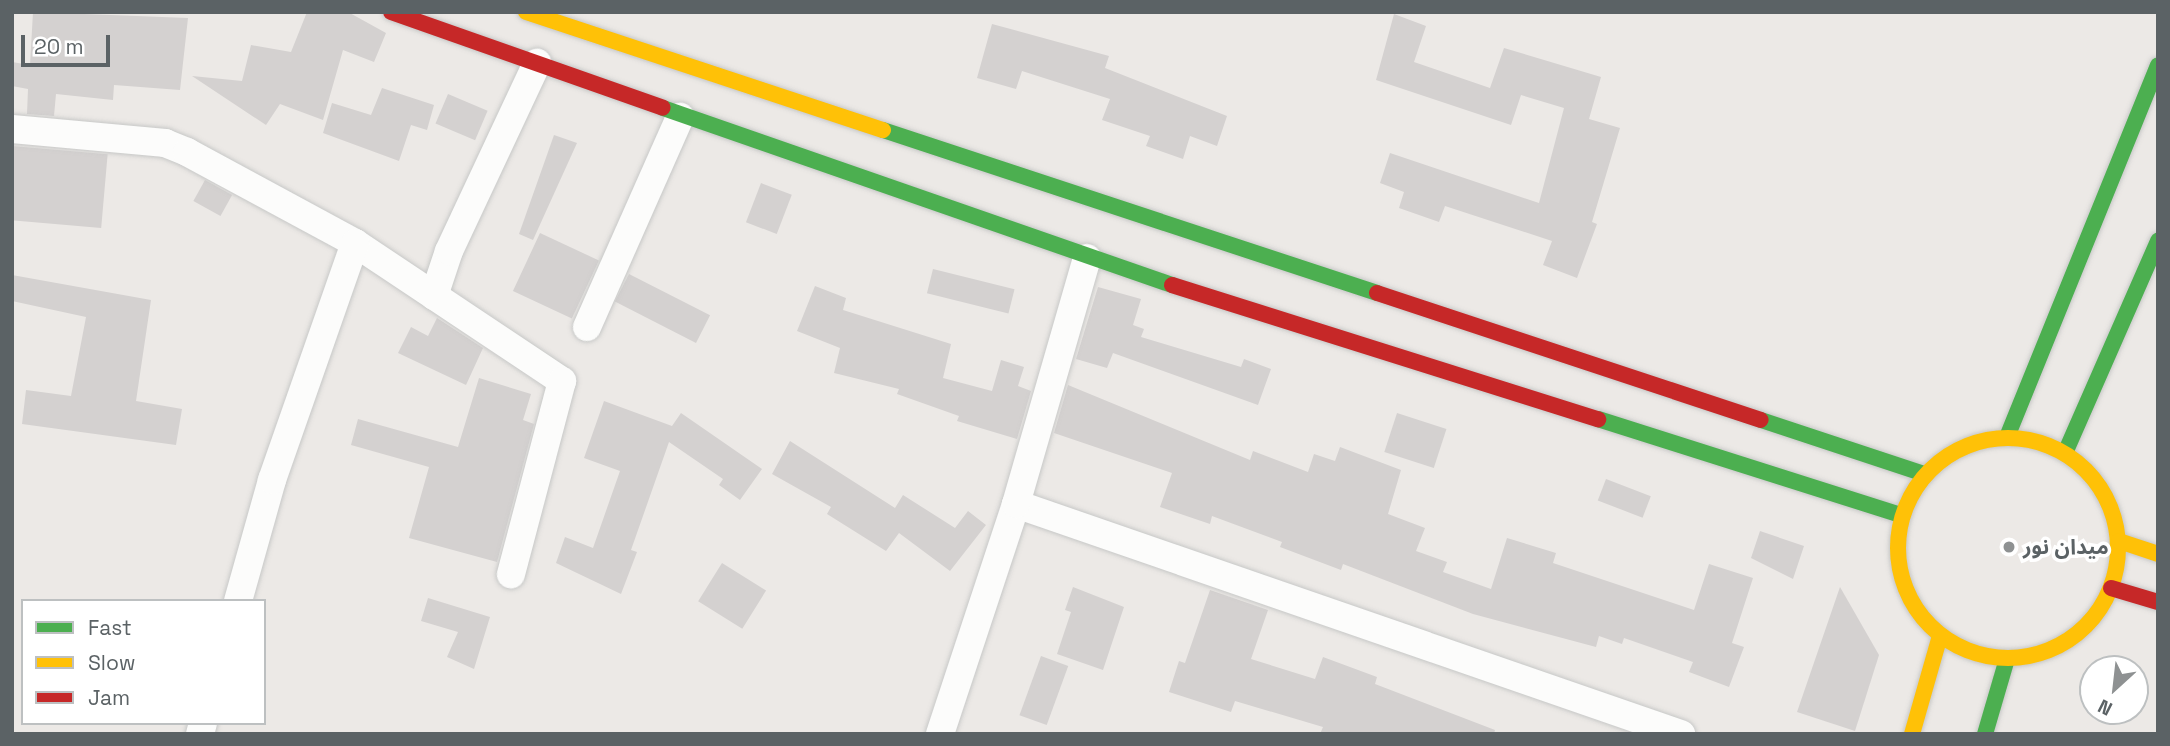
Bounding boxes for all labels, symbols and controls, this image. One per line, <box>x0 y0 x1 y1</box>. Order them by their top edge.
scale bar <box>24 21 114 65</box>
text: 20 m <box>34 33 84 60</box>
place label: میدان نور <box>2023 534 2109 560</box>
marker: میدان نور <box>2001 539 2017 555</box>
legend <box>21 599 266 725</box>
text: Fast <box>88 614 132 641</box>
text: Slow <box>88 649 136 676</box>
north arrow <box>2079 655 2149 725</box>
text: Jam <box>88 684 130 711</box>
text: N <box>2094 693 2117 721</box>

